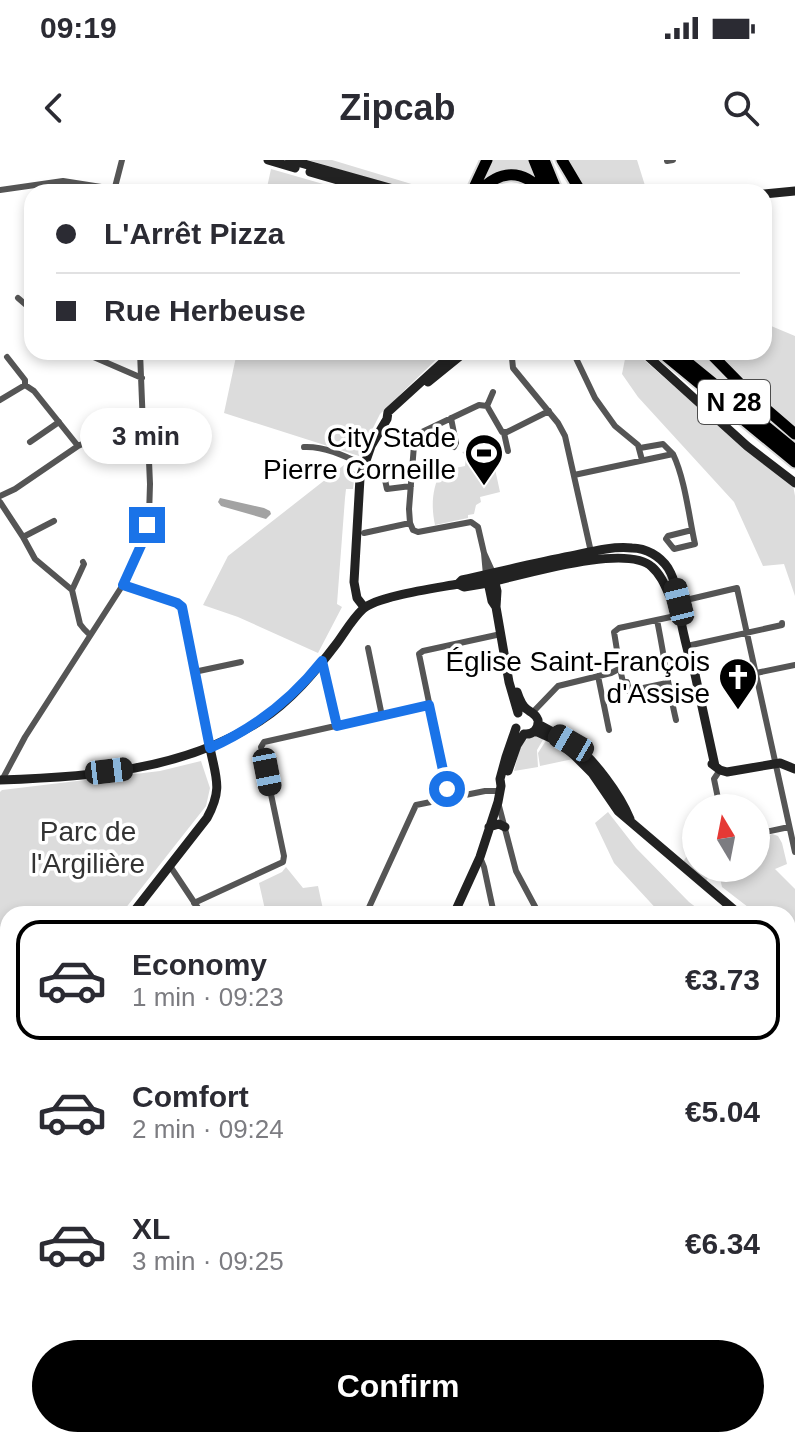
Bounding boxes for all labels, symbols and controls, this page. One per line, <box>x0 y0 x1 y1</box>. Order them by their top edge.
text: 09:19 <box>40 11 117 44</box>
icon: back <box>32 86 76 130</box>
icon: search <box>719 86 763 130</box>
text: Zipcab <box>339 87 456 128</box>
text: L'Arrêt Pizza <box>104 217 285 250</box>
text: Rue Herbeuse <box>104 294 306 327</box>
road number: N 28 <box>698 380 770 424</box>
callout: 3 min <box>81 409 213 465</box>
text: 3 min <box>112 421 180 451</box>
place label: City Stade Pierre Corneille <box>263 422 456 485</box>
sports icon: City Stade Pierre Corneille <box>463 432 505 487</box>
route end <box>129 507 165 543</box>
car <box>662 576 696 628</box>
place label: Église Saint-François d'Assise <box>445 646 710 709</box>
church icon: Église Saint-François d'Assise <box>717 656 759 711</box>
car <box>544 721 598 765</box>
car <box>251 746 283 798</box>
car <box>84 756 134 786</box>
route start <box>429 771 465 807</box>
north arrow <box>682 794 770 882</box>
map controls <box>682 794 770 882</box>
park label: Parc de l'Argilière <box>31 816 145 879</box>
icon: car <box>36 944 108 1016</box>
text: Economy <box>132 948 267 981</box>
text: €3.73 <box>685 963 760 996</box>
text: 1 min · 09:23 <box>132 982 284 1012</box>
icon: car <box>36 1076 108 1148</box>
text: Comfort <box>132 1080 249 1113</box>
text: €5.04 <box>685 1095 760 1128</box>
text: 2 min · 09:24 <box>132 1114 284 1144</box>
icon: car <box>36 1208 108 1280</box>
text: XL <box>132 1212 170 1245</box>
text: €6.34 <box>685 1227 760 1260</box>
text: 3 min · 09:25 <box>132 1246 284 1276</box>
button: Confirm <box>32 1340 764 1432</box>

